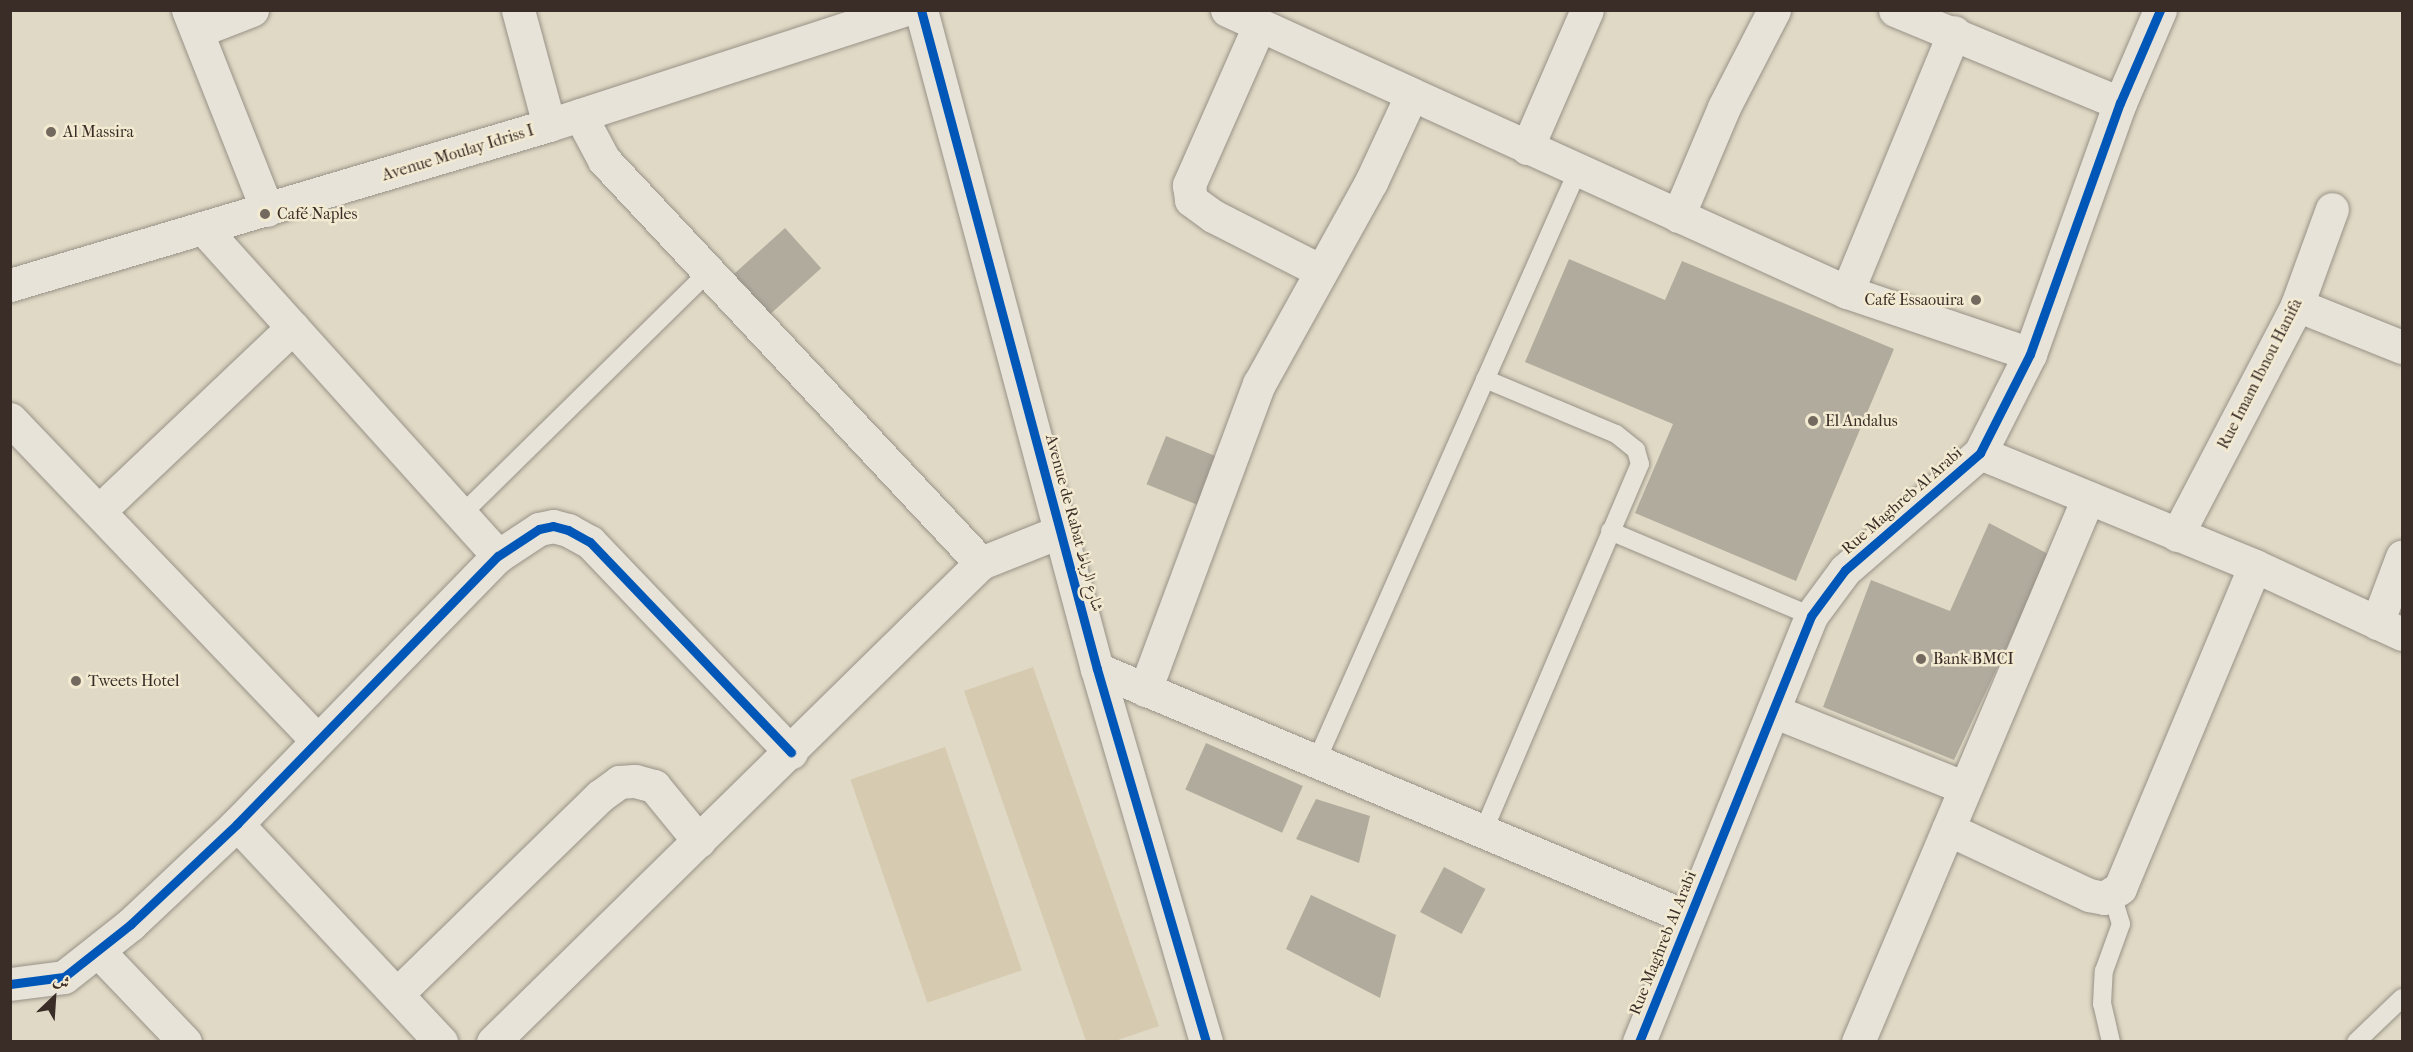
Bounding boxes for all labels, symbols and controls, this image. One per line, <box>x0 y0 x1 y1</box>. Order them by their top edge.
street label: Avenue Moulay Idriss I <box>380 121 536 185</box>
place label: Al Massira <box>63 122 134 142</box>
marker: Al Massira <box>44 125 58 139</box>
place label: Café Naples <box>277 204 357 224</box>
marker: Café Naples <box>258 207 272 221</box>
place label: Café Essaouira <box>1865 290 1964 310</box>
marker: Café Essaouira <box>1969 293 1983 307</box>
street label: Rue Imam Ibnou Hanifa <box>2214 296 2306 452</box>
place label: El Andalus <box>1825 411 1898 431</box>
marker: El Andalus <box>1806 414 1820 428</box>
street label: Avenue de Rabat شارع الرباط <box>1041 432 1107 614</box>
street label: Rue Maghreb Al Arabi <box>1838 443 1966 559</box>
place label: Bank BMCI <box>1933 649 2014 669</box>
marker: Bank BMCI <box>1914 652 1928 666</box>
place label: Tweets Hotel <box>88 671 179 691</box>
marker: Tweets Hotel <box>69 674 83 688</box>
street label: Rue Maghreb Al Arabi <box>1625 868 1701 1018</box>
north arrow <box>24 968 84 1028</box>
text: ش <box>51 969 73 993</box>

